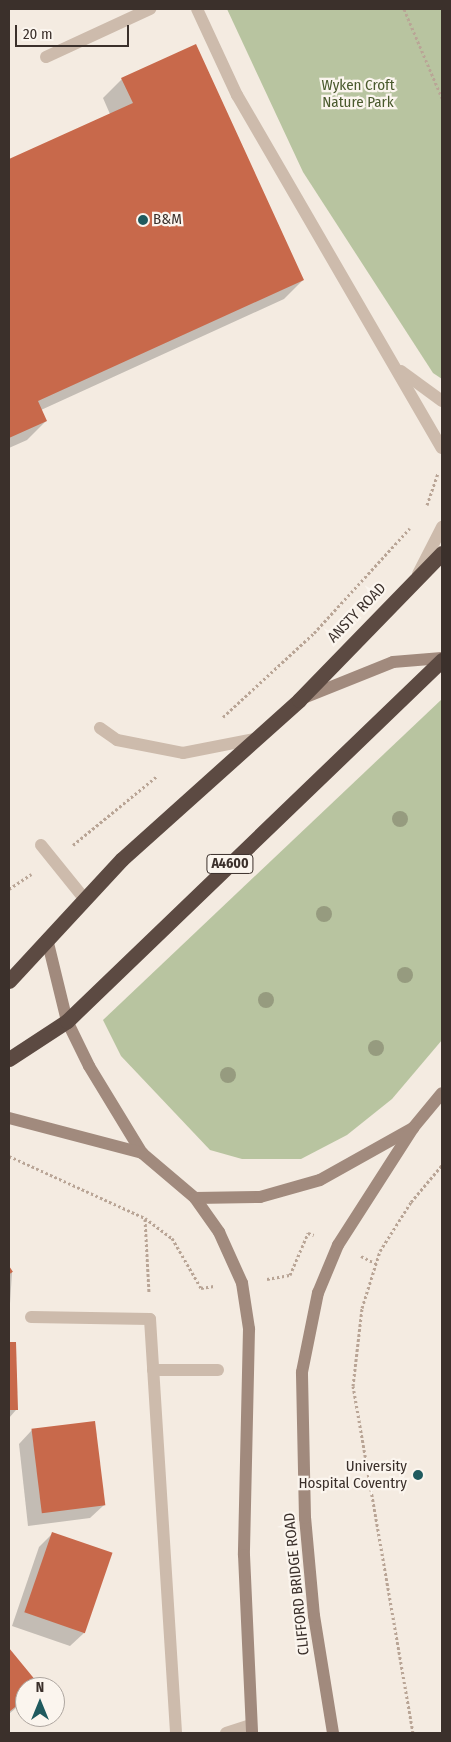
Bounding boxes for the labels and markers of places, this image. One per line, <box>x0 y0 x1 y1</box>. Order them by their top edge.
place label: B&M <box>153 211 182 229</box>
marker: B&M <box>137 214 149 226</box>
place label: University Hospital Coventry <box>298 1457 407 1492</box>
marker: University Hospital Coventry <box>411 1468 425 1482</box>

